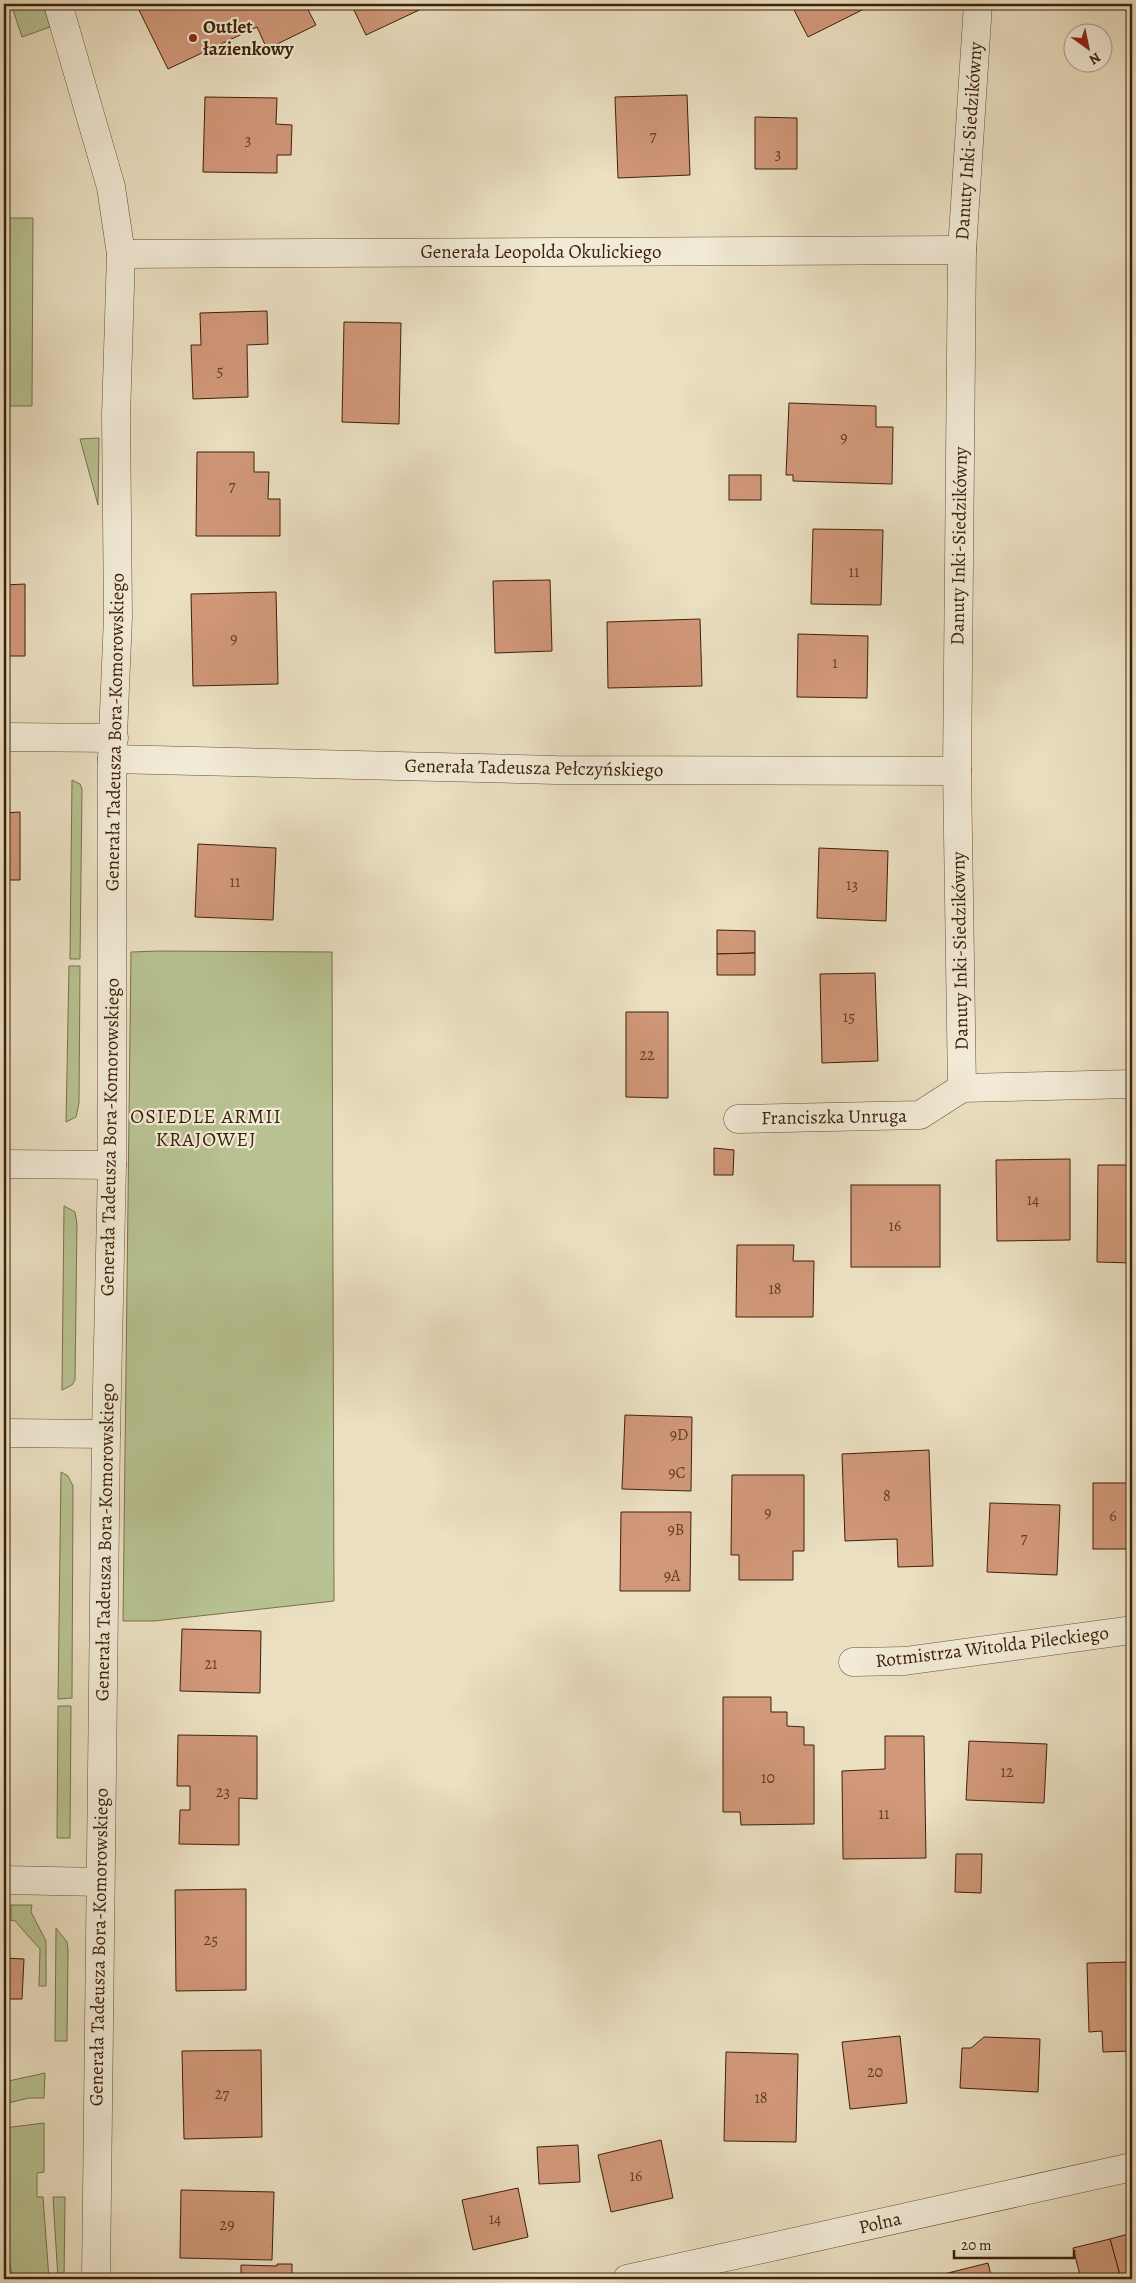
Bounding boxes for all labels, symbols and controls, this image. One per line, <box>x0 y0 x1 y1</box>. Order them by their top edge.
place label: Outlet łazienkowy <box>203 14 295 62</box>
north arrow <box>1064 22 1114 72</box>
marker: Outlet łazienkowy <box>187 32 199 44</box>
street label: Danuty Inki-Siedzikówny <box>949 40 989 241</box>
text: N <box>1085 48 1104 69</box>
house number: 7 <box>650 125 657 147</box>
house number: 3 <box>245 129 251 151</box>
house number: 3 <box>775 143 781 165</box>
street label: Generała Leopolda Okulickiego <box>421 239 662 265</box>
house number: 5 <box>217 360 224 382</box>
house number: 9 <box>840 427 848 449</box>
street label: Danuty Inki-Siedzikówny <box>944 446 974 646</box>
house number: 7 <box>229 475 236 497</box>
house number: 11 <box>849 561 860 583</box>
street label: Generała Tadeusza Bora-Komorowskiego <box>99 573 131 891</box>
house number: 9 <box>230 628 238 650</box>
house number: 1 <box>832 652 838 674</box>
street label: Generała Tadeusza Pełczyńskiego <box>404 753 664 783</box>
street label: Danuty Inki-Siedzikówny <box>945 851 975 1051</box>
house number: 11 <box>230 871 241 893</box>
house number: 13 <box>846 874 858 896</box>
street label: Generała Tadeusza Bora-Komorowskiego <box>94 978 126 1296</box>
house number: 15 <box>843 1006 855 1028</box>
house number: 22 <box>639 1044 655 1066</box>
district label: OSIEDLE ARMII KRAJOWEJ <box>130 1103 282 1153</box>
street label: Franciszka Unruga <box>761 1103 907 1131</box>
house number: 14 <box>1027 1189 1039 1211</box>
house number: 16 <box>889 1215 901 1237</box>
house number: 18 <box>768 1278 782 1300</box>
street label: Generała Tadeusza Bora-Komorowskiego <box>89 1383 121 1701</box>
house number: 9D <box>670 1424 688 1446</box>
house number: 9C <box>668 1462 686 1484</box>
house number: 8 <box>883 1485 891 1507</box>
house number: 9 <box>764 1502 772 1524</box>
house number: 6 <box>1109 1505 1117 1527</box>
house number: 9B <box>668 1519 684 1541</box>
house number: 7 <box>1021 1527 1028 1549</box>
house number: 9A <box>664 1565 681 1587</box>
street label: Rotmistrza Witolda Pileckiego <box>874 1620 1110 1674</box>
house number: 21 <box>204 1653 218 1675</box>
house number: 12 <box>1000 1761 1014 1783</box>
house number: 10 <box>761 1767 775 1789</box>
house number: 23 <box>216 1781 230 1803</box>
street label: Generała Tadeusza Bora-Komorowskiego <box>83 1788 115 2106</box>
house number: 11 <box>879 1803 890 1825</box>
house number: 25 <box>204 1929 218 1951</box>
house number: 20 <box>867 2061 883 2083</box>
house number: 27 <box>215 2083 229 2105</box>
house number: 18 <box>754 2087 768 2109</box>
house number: 16 <box>630 2165 642 2187</box>
street label: Polna <box>856 2205 904 2241</box>
house number: 14 <box>489 2208 501 2230</box>
house number: 29 <box>220 2214 234 2236</box>
scale bar <box>954 2228 1074 2260</box>
text: 20 m <box>961 2235 992 2255</box>

